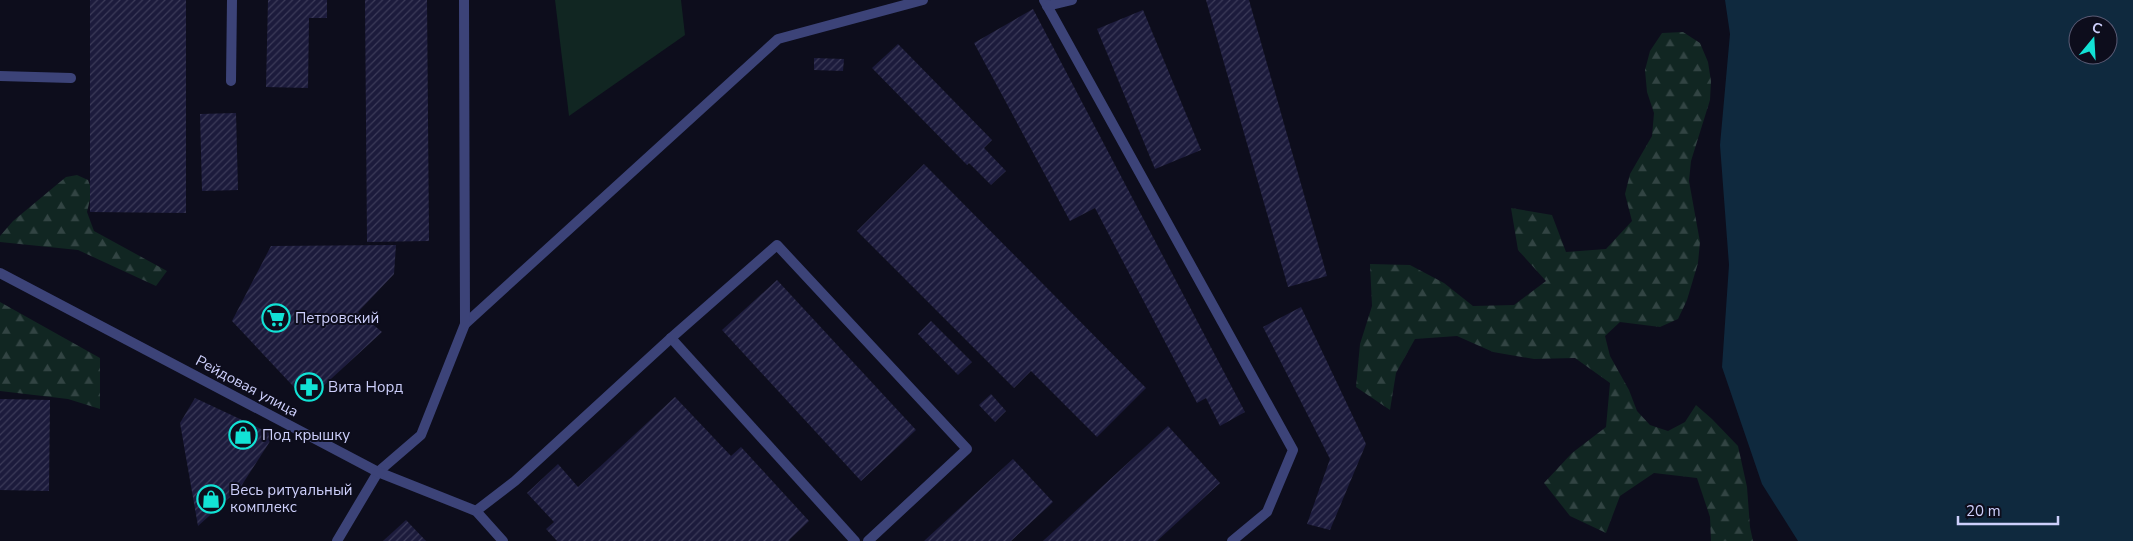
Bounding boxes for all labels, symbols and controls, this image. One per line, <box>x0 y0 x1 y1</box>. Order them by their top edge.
north arrow <box>2068 15 2118 65</box>
text: С <box>2089 18 2105 39</box>
supermarket icon: Петровский <box>261 303 291 333</box>
place label: Петровский <box>295 308 379 328</box>
street label: Рейдовая улица <box>192 351 302 421</box>
pharmacy icon: Вита Норд <box>294 372 324 402</box>
place label: Вита Норд <box>328 377 403 397</box>
shop icon: Под крышку <box>228 420 258 450</box>
place label: Под крышку <box>262 425 350 445</box>
place label: Весь ритуальный комплекс <box>230 480 353 517</box>
shop icon: Весь ритуальный комплекс <box>196 484 226 514</box>
scale bar <box>1958 494 2058 526</box>
text: 20 m <box>1966 501 2001 521</box>

